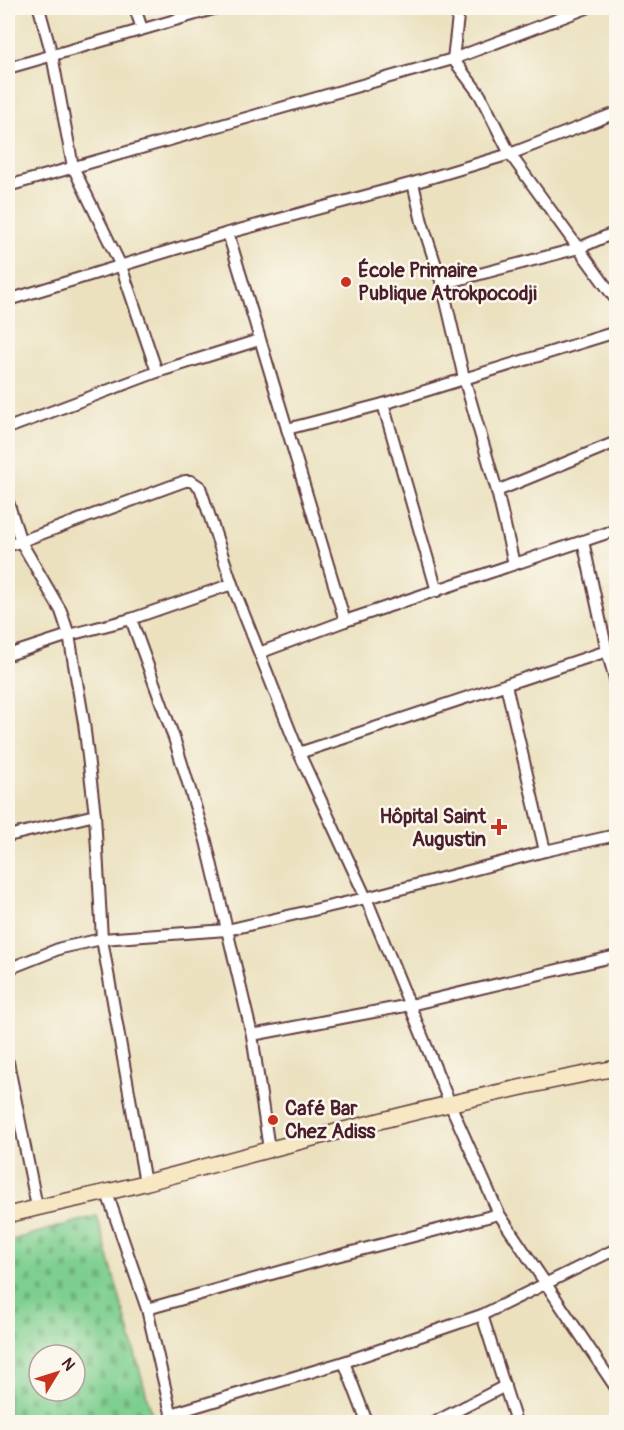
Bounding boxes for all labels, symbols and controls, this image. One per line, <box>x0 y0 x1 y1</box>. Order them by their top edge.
place label: École Primaire Publique Atrokpocodji <box>358 258 537 306</box>
marker: École Primaire Publique Atrokpocodji <box>339 275 353 289</box>
place label: Hôpital Saint Augustin <box>379 804 487 852</box>
marker: Hôpital Saint Augustin <box>490 818 508 836</box>
place label: Café Bar Chez Adiss <box>285 1096 376 1144</box>
marker: Café Bar Chez Adiss <box>266 1113 280 1127</box>
north arrow <box>27 1343 87 1403</box>
text: N <box>57 1354 79 1375</box>

